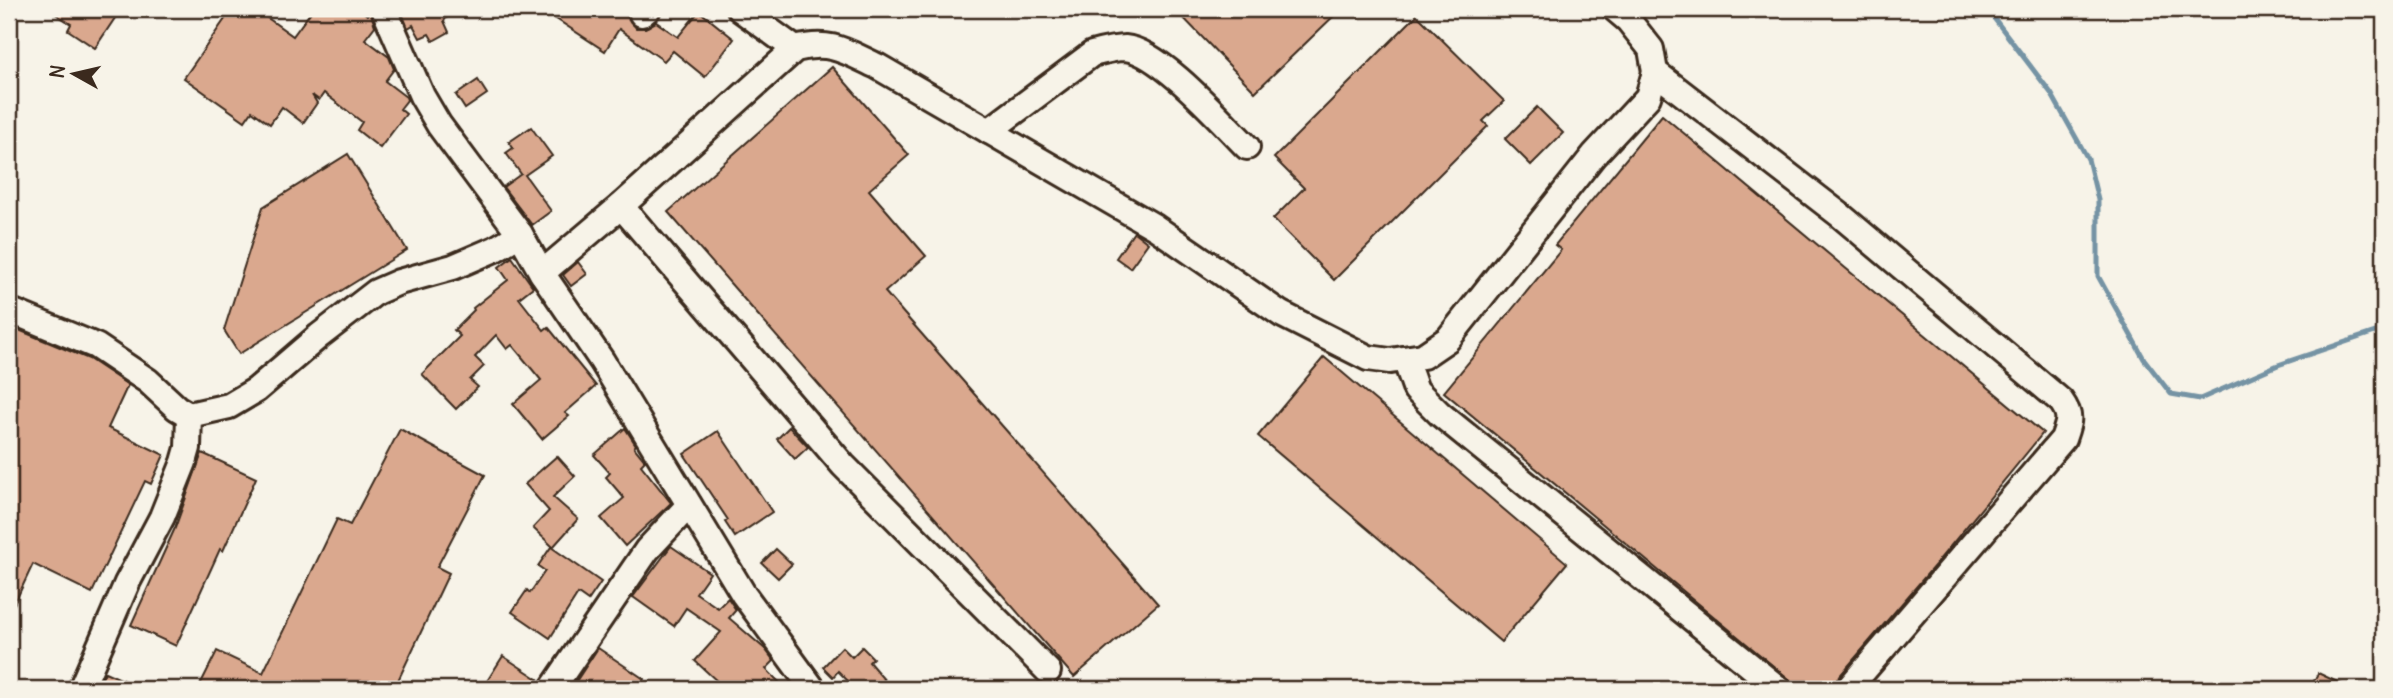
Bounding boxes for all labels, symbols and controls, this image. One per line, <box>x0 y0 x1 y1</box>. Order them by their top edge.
north arrow <box>38 38 108 108</box>
text: N <box>44 63 70 80</box>

